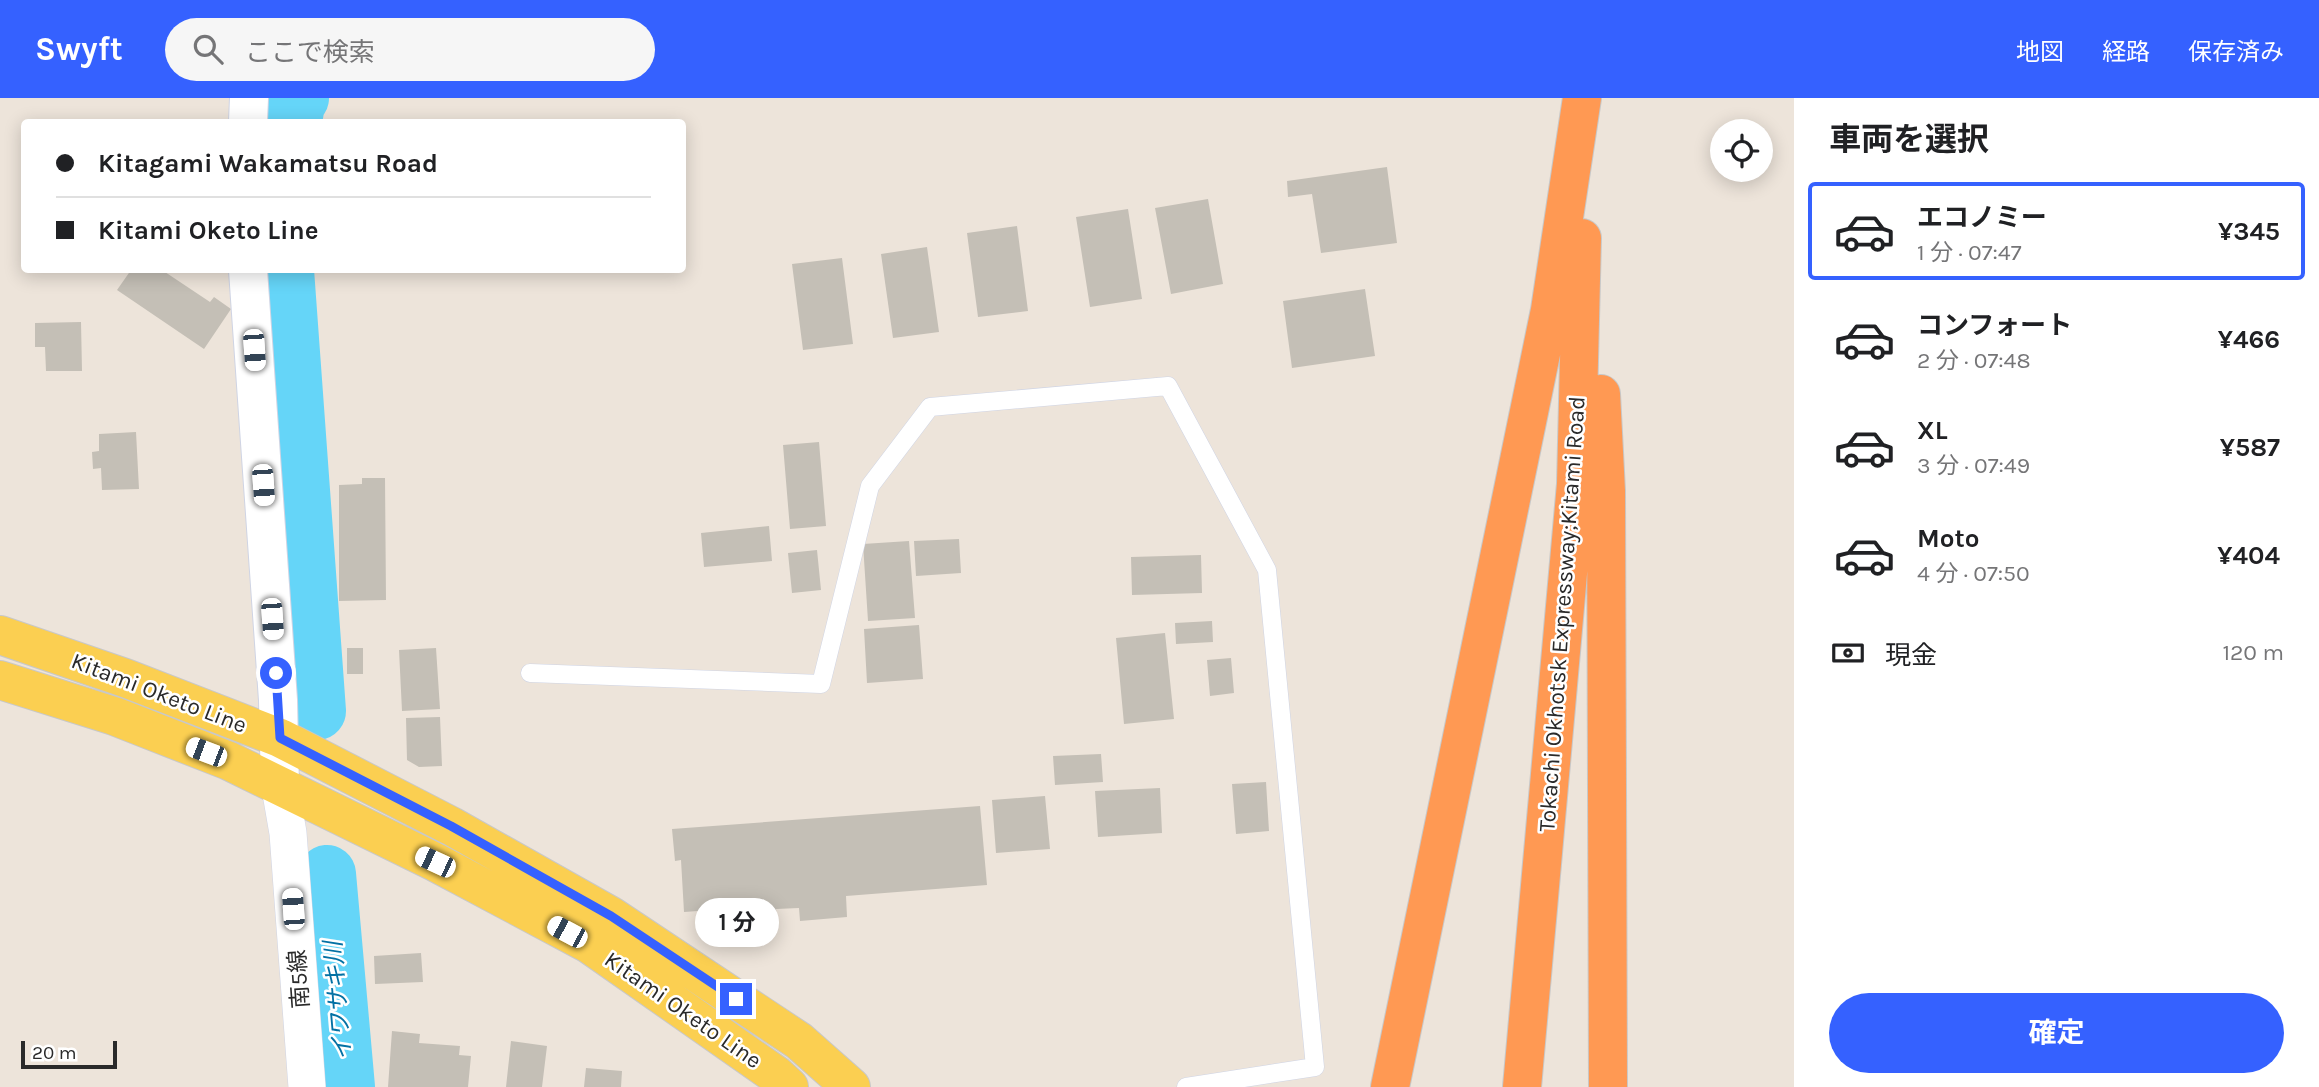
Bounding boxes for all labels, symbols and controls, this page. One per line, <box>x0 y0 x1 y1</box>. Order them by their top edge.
search box <box>165 18 655 81</box>
text: Swyft <box>35 30 123 68</box>
icon: search <box>189 30 227 68</box>
text: ここで検索 <box>245 37 375 68</box>
text: 地図 <box>2016 38 2064 66</box>
text: 経路 <box>2102 38 2150 66</box>
text: 保存済み <box>2188 38 2284 66</box>
map controls <box>1710 119 1773 182</box>
button: locate <box>1710 119 1773 182</box>
text: 車両を選択 <box>1829 121 1989 158</box>
text: Kitagami Wakamatsu Road <box>98 148 438 179</box>
icon: car <box>1833 200 1896 263</box>
text: エコノミー <box>1917 202 2047 233</box>
text: Kitami Oketo Line <box>98 215 319 246</box>
text: ¥345 <box>2218 216 2280 247</box>
text: 1 分 · 07:47 <box>1917 239 2022 266</box>
icon: car <box>1833 308 1896 371</box>
text: コンフォート <box>1917 310 2072 341</box>
text: ¥466 <box>2218 324 2280 355</box>
car <box>243 328 266 372</box>
text: 2 分 · 07:48 <box>1917 347 2031 374</box>
street label: Tokachi Okhotsk Expressway;Kitami Road <box>1533 395 1591 833</box>
text: XL <box>1917 415 1948 446</box>
icon: car <box>1833 416 1896 479</box>
text: ¥587 <box>2220 432 2280 463</box>
text: 3 分 · 07:49 <box>1917 452 2030 479</box>
car <box>252 463 275 507</box>
text: Moto <box>1917 523 1979 554</box>
icon: car <box>1833 524 1896 587</box>
text: ¥404 <box>2217 540 2280 571</box>
text: 4 分 · 07:50 <box>1917 560 2030 587</box>
car <box>261 597 284 641</box>
icon: cash <box>1829 634 1867 672</box>
text: 120 m <box>2222 639 2284 666</box>
text: 現金 <box>1885 640 1937 671</box>
street label: Kitami Oketo Line <box>68 647 250 739</box>
route start <box>260 657 292 689</box>
car <box>183 735 230 769</box>
car <box>412 844 459 880</box>
car <box>282 887 305 931</box>
callout: 1 分 <box>694 898 778 946</box>
text: 1 分 <box>718 909 756 936</box>
car <box>544 913 591 951</box>
water label: イワサキ川 <box>319 937 357 1062</box>
street label: Kitami Oketo Line <box>599 946 767 1074</box>
street label: 南5線 <box>283 949 315 1009</box>
route end <box>720 983 752 1015</box>
button: 確定 <box>1829 993 2284 1073</box>
scale bar <box>21 1038 117 1070</box>
text: 20 m <box>32 1042 77 1064</box>

